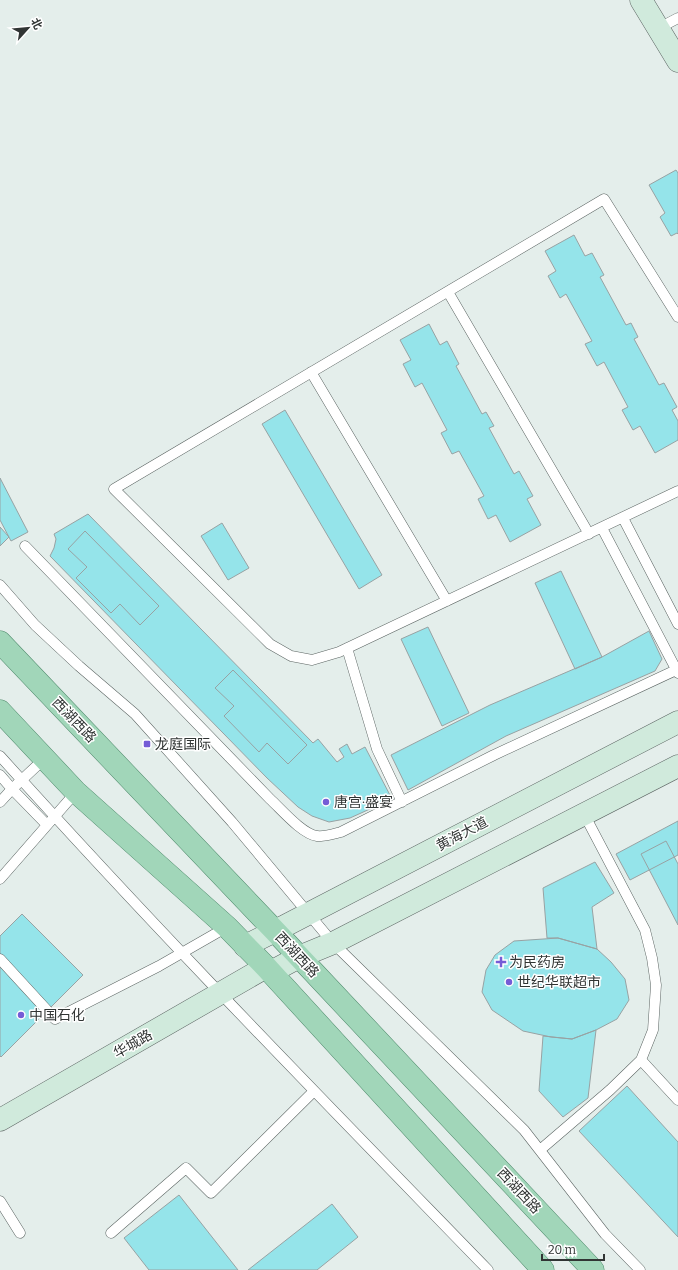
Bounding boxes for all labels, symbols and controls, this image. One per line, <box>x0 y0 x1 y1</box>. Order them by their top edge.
north arrow <box>8 8 48 48</box>
text: 北 <box>28 16 45 32</box>
street label: 西湖西路 <box>48 694 100 746</box>
place label: 龙庭国际 <box>155 736 211 753</box>
marker: 龙庭国际 <box>142 739 152 749</box>
place label: 唐宫·盛宴 <box>334 794 393 811</box>
marker: 唐宫·盛宴 <box>321 797 331 807</box>
street label: 黄海大道 <box>433 813 491 855</box>
street label: 西湖西路 <box>272 929 322 981</box>
place label: 为民药房 <box>509 954 565 971</box>
marker: 为民药房 <box>496 957 506 967</box>
place label: 世纪华联超市 <box>517 974 601 991</box>
marker: 世纪华联超市 <box>504 977 514 987</box>
place label: 中国石化 <box>29 1007 85 1024</box>
marker: 中国石化 <box>16 1010 26 1020</box>
street label: 华城路 <box>111 1026 155 1062</box>
street label: 西湖西路 <box>494 1165 544 1217</box>
scale bar <box>542 1236 604 1262</box>
text: 20 m <box>548 1243 577 1257</box>

